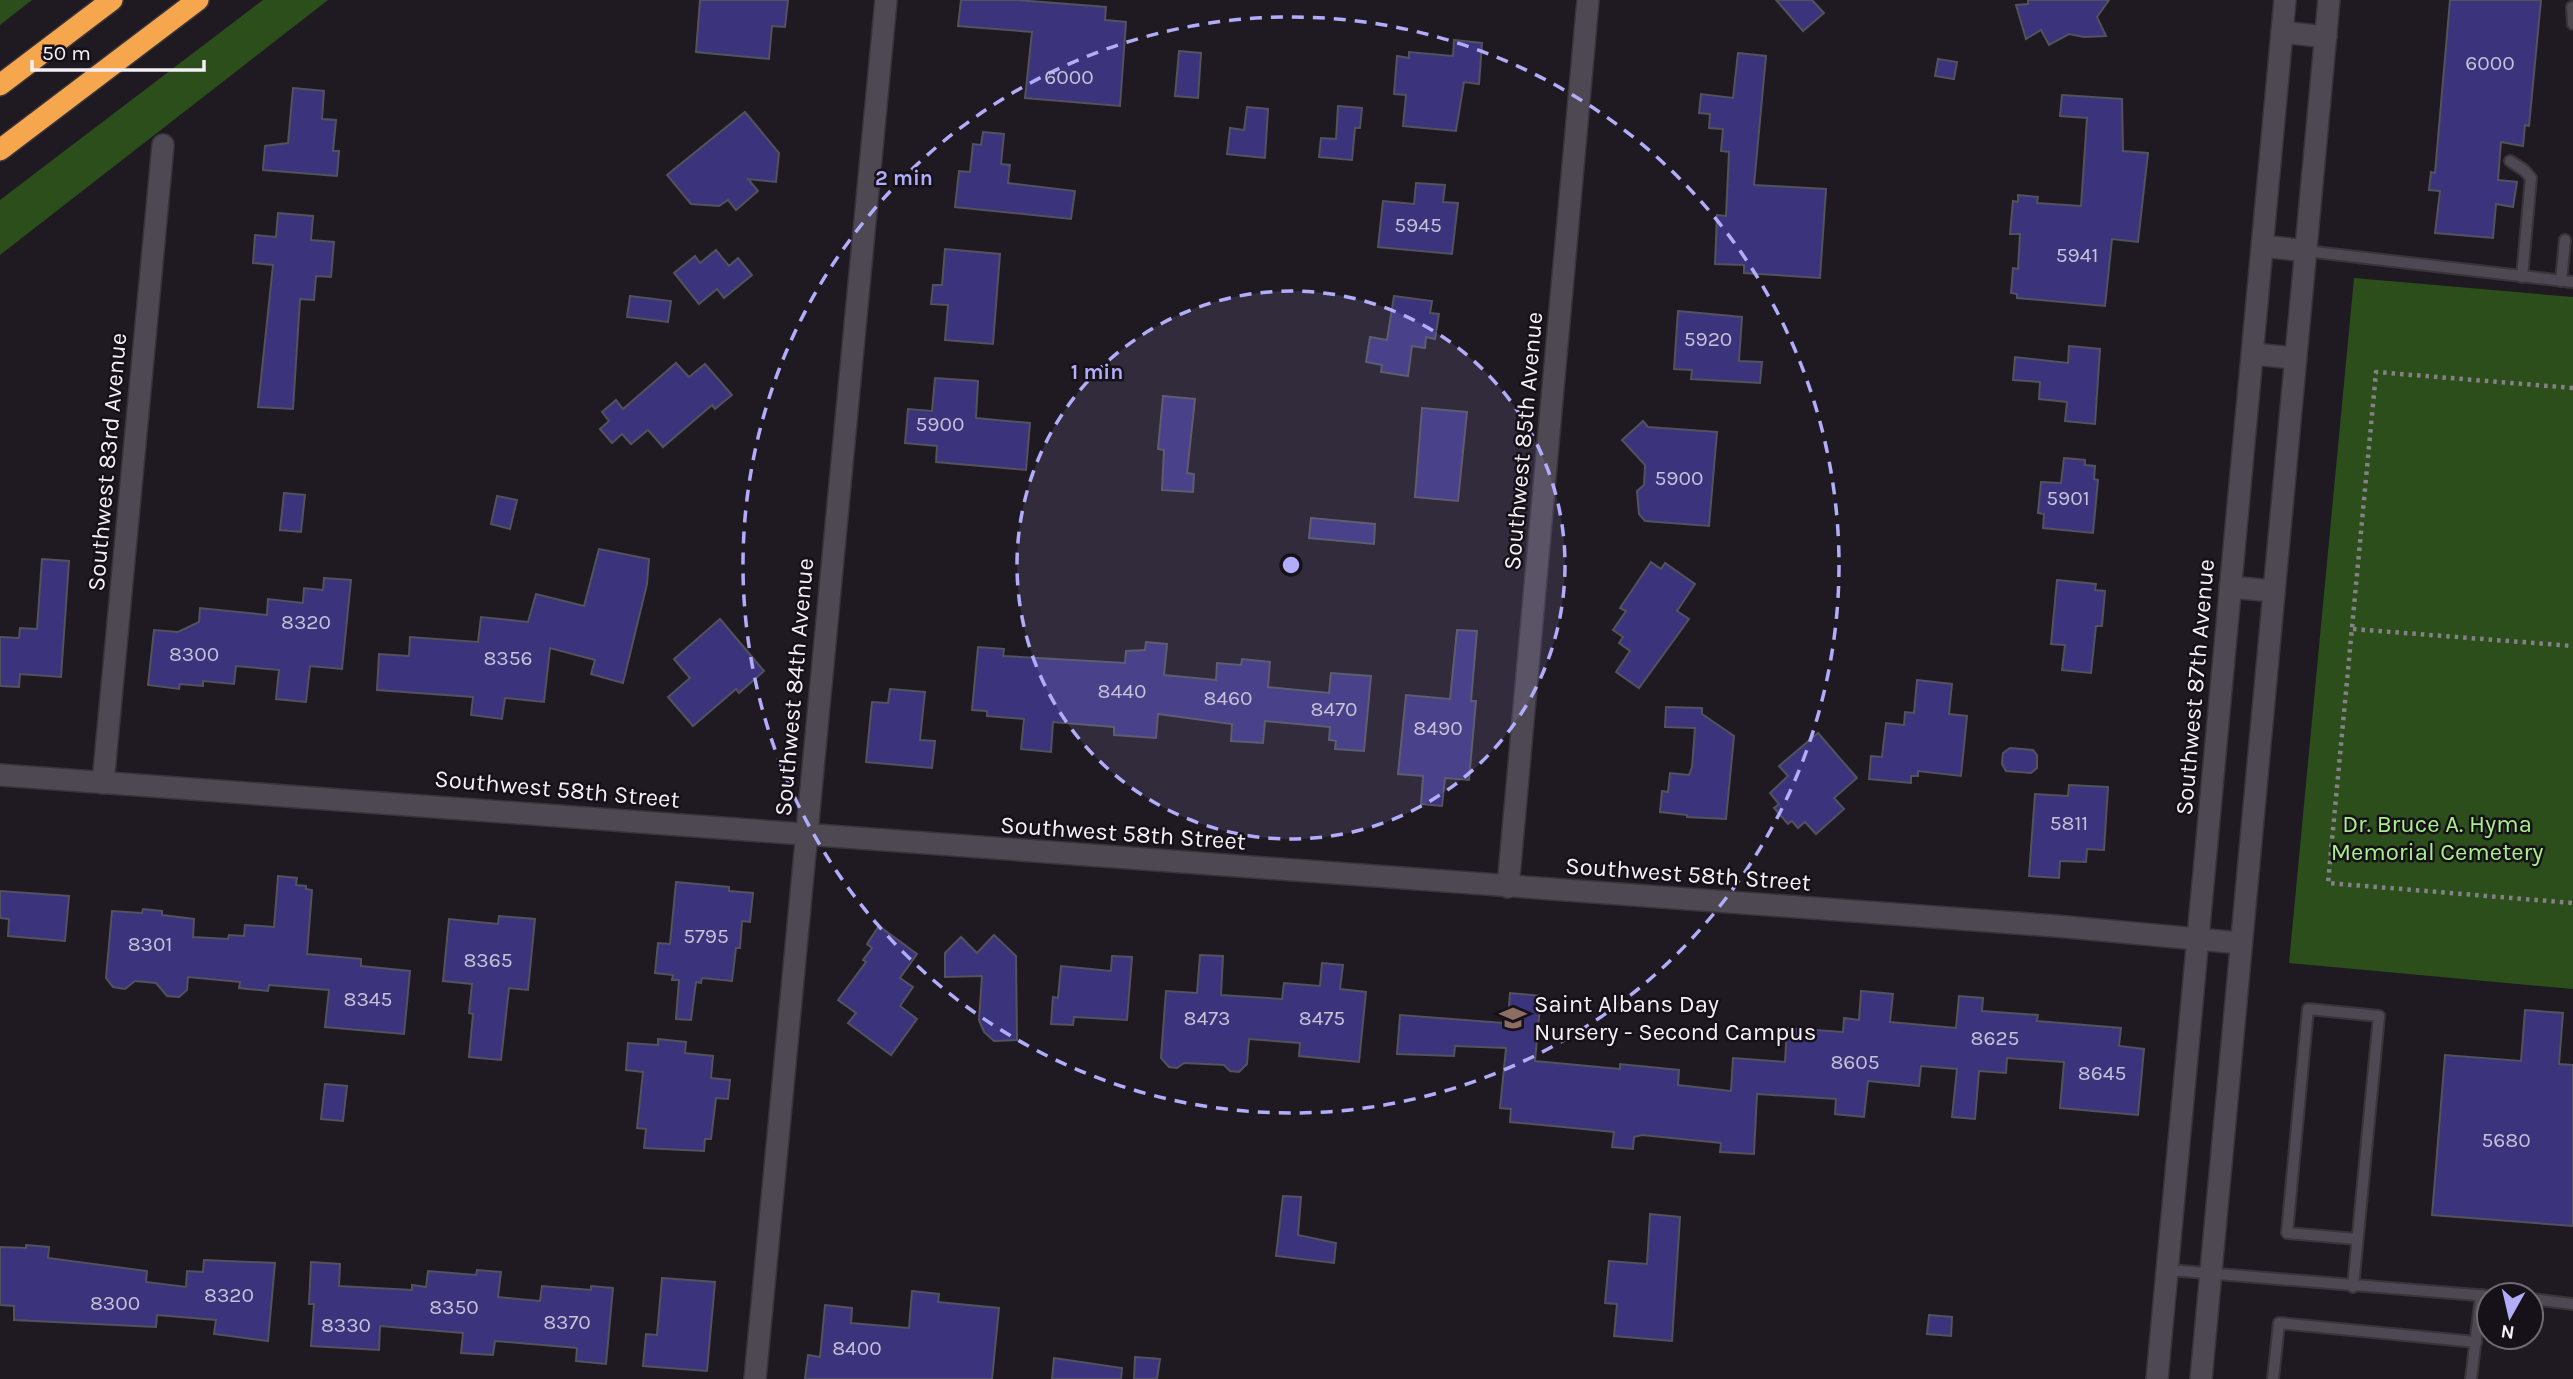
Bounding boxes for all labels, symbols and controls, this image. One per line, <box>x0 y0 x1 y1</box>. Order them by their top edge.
scale bar <box>32 28 203 72</box>
text: 50 m <box>42 41 91 65</box>
house number: 6000 <box>2465 51 2515 75</box>
house number: 6000 <box>1044 65 1094 89</box>
text: 2 min <box>875 166 933 190</box>
house number: 5945 <box>1394 213 1442 237</box>
house number: 5941 <box>2056 243 2098 267</box>
street label: Southwest 85th Avenue <box>1498 311 1548 571</box>
house number: 5920 <box>1684 327 1732 351</box>
street label: Southwest 83rd Avenue <box>82 332 132 592</box>
text: 1 min <box>1071 360 1123 384</box>
house number: 5900 <box>916 412 964 436</box>
house number: 5900 <box>1655 466 1703 490</box>
house number: 5901 <box>2046 486 2090 510</box>
centre of rings <box>1279 553 1303 577</box>
street label: Southwest 84th Avenue <box>769 557 819 817</box>
street label: Southwest 87th Avenue <box>2170 558 2220 816</box>
house number: 8320 <box>281 610 331 634</box>
house number: 8300 <box>169 642 219 666</box>
house number: 8356 <box>483 646 533 670</box>
house number: 8440 <box>1098 679 1146 703</box>
house number: 8460 <box>1203 686 1253 710</box>
house number: 8470 <box>1311 697 1357 721</box>
house number: 8490 <box>1413 716 1463 740</box>
street label: Southwest 58th Street <box>433 764 681 814</box>
street label: Southwest 58th Street <box>999 810 1247 856</box>
park label: Dr. Bruce A. Hyma Memorial Cemetery <box>2331 810 2543 866</box>
house number: 5811 <box>2050 811 2088 835</box>
street label: Southwest 58th Street <box>1564 851 1812 897</box>
house number: 5795 <box>683 924 729 948</box>
house number: 8301 <box>128 932 172 956</box>
house number: 8365 <box>463 948 513 972</box>
house number: 8345 <box>344 987 392 1011</box>
place label: Saint Albans Day Nursery - Second Campus <box>1534 990 1816 1046</box>
school or university icon: Saint Albans Day Nursery - Second Campus <box>1498 1003 1528 1033</box>
house number: 8473 <box>1184 1006 1230 1030</box>
house number: 8475 <box>1299 1006 1345 1030</box>
house number: 8625 <box>1971 1026 2019 1050</box>
house number: 8605 <box>1830 1050 1880 1074</box>
house number: 8645 <box>2078 1061 2126 1085</box>
house number: 5680 <box>2481 1128 2531 1152</box>
north arrow <box>2475 1281 2545 1351</box>
house number: 8320 <box>204 1283 254 1307</box>
house number: 8300 <box>90 1291 140 1315</box>
house number: 8350 <box>429 1295 479 1319</box>
house number: 8370 <box>543 1310 591 1334</box>
house number: 8330 <box>321 1313 371 1337</box>
text: N <box>2499 1320 2516 1344</box>
house number: 8400 <box>832 1336 882 1360</box>

